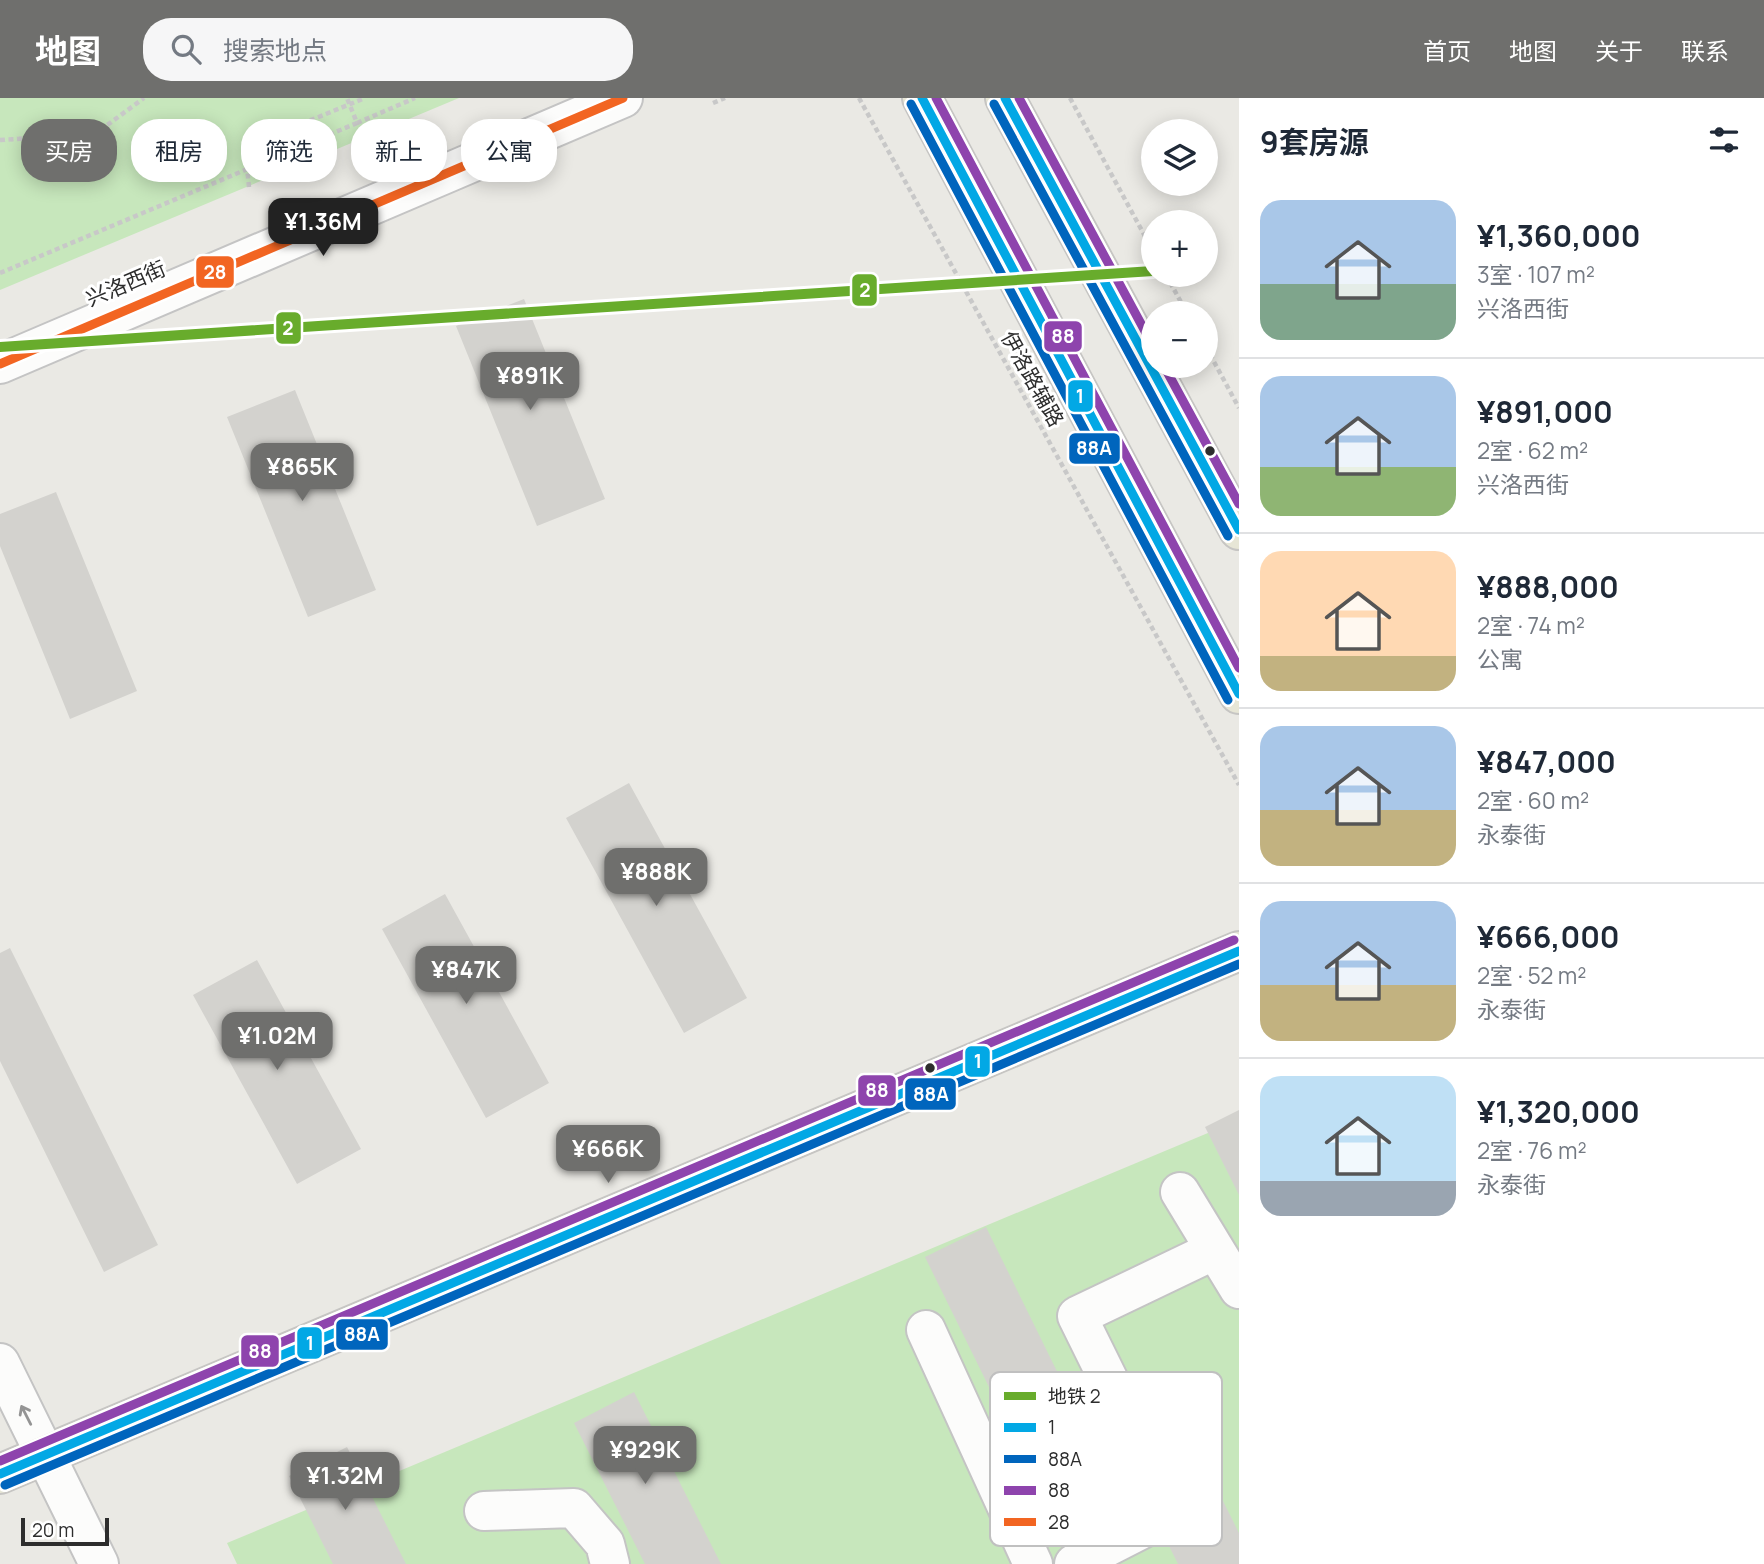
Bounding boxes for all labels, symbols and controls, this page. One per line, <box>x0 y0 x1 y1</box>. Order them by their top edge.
search box <box>143 18 633 81</box>
text: 地图 <box>35 28 101 73</box>
icon: search <box>167 30 205 68</box>
text: 搜索地点 <box>223 32 327 68</box>
text: 首页 <box>1423 34 1471 67</box>
text: 地图 <box>1509 34 1557 67</box>
text: 关于 <box>1595 34 1643 67</box>
text: 联系 <box>1681 34 1729 67</box>
chip: 买房 <box>21 119 117 182</box>
chip: 租房 <box>131 119 227 182</box>
chip: 筛选 <box>241 119 337 182</box>
chip: 新上 <box>351 119 447 182</box>
chip: 公寓 <box>461 119 557 182</box>
map controls <box>1141 119 1218 378</box>
button: layers <box>1141 119 1218 196</box>
text: 9套房源 <box>1260 121 1369 162</box>
icon: filters <box>1705 121 1743 159</box>
pin: ¥1.36M <box>266 198 380 258</box>
text: ¥1.36M <box>284 205 362 237</box>
button: + <box>1141 210 1218 287</box>
text: ¥1,360,000 <box>1477 215 1641 256</box>
icon: home <box>1316 228 1400 312</box>
street label: 兴洛西街 <box>81 254 170 312</box>
line badge: 28 <box>195 255 235 289</box>
text: 3室 · 107 m² <box>1477 258 1595 290</box>
text: 28 <box>204 259 226 285</box>
line badge: 2 <box>851 273 878 307</box>
text: 2 <box>859 277 871 303</box>
text: 兴洛西街 <box>1477 292 1569 324</box>
button: − <box>1141 301 1218 378</box>
line badge: 2 <box>275 311 302 345</box>
text: 2 <box>282 315 294 341</box>
line badge: 88 <box>1043 320 1083 353</box>
text: 88 <box>1051 323 1075 349</box>
street label: 伊洛路辅路 <box>995 326 1071 431</box>
pin: ¥891K <box>481 352 579 412</box>
text: ¥891K <box>496 359 564 391</box>
line badge: 1 <box>1067 379 1094 413</box>
text: 1 <box>1076 383 1084 409</box>
text: ¥891,000 <box>1477 391 1613 432</box>
icon: home <box>1316 404 1400 488</box>
line badge: 88A <box>1068 432 1121 465</box>
text: 2室 · 62 m² <box>1477 434 1588 466</box>
text: 88A <box>1076 435 1112 461</box>
pin: ¥865K <box>253 444 351 503</box>
unlabelled marker <box>1203 444 1217 458</box>
text: ¥865K <box>267 450 337 482</box>
text: 兴洛西街 <box>1477 468 1569 500</box>
text: ¥888,000 <box>1477 566 1619 607</box>
icon: home <box>1316 579 1400 663</box>
text: 2室 · 74 m² <box>1477 609 1585 641</box>
text: 公寓 <box>1477 643 1523 675</box>
text: ¥847,000 <box>1477 741 1616 782</box>
icon: home <box>1316 754 1400 838</box>
text: 2室 · 60 m² <box>1477 784 1589 816</box>
text: 永泰街 <box>1477 818 1546 850</box>
pin: ¥888K <box>607 848 705 908</box>
text: ¥888K <box>620 855 692 887</box>
text: ¥666,000 <box>1477 916 1620 957</box>
icon: home <box>1316 929 1400 1013</box>
pin: ¥847K <box>417 946 515 1006</box>
text: ¥847K <box>431 953 501 985</box>
text: 2室 · 52 m² <box>1477 959 1587 991</box>
text: 永泰街 <box>1477 993 1546 1025</box>
pin: ¥1.02M <box>220 1012 334 1072</box>
text: ¥1.02M <box>238 1019 316 1051</box>
line badge: 1 <box>964 1045 991 1078</box>
text: 1 <box>974 1048 982 1074</box>
unlabelled marker <box>923 1061 937 1075</box>
line badge: 88 <box>857 1074 897 1107</box>
text: 88 <box>865 1077 889 1103</box>
line badge: 88A <box>904 1077 957 1111</box>
text: 88A <box>913 1081 949 1107</box>
text: ¥1,320,000 <box>1477 1091 1640 1132</box>
icon: home <box>1316 1104 1400 1188</box>
pin: ¥666K <box>559 1126 657 1185</box>
text: ¥666K <box>572 1132 644 1164</box>
text: 2室 · 76 m² <box>1477 1134 1587 1166</box>
text: 永泰街 <box>1477 1168 1546 1200</box>
line badge: 88A <box>335 1318 389 1351</box>
text: 88A <box>344 1321 380 1347</box>
line badge: 1 <box>296 1326 323 1360</box>
text: 1 <box>306 1330 314 1356</box>
line badge: 88 <box>240 1334 280 1368</box>
text: 88 <box>248 1338 272 1364</box>
legend <box>990 1372 1222 1546</box>
text: 地铁 2 <box>1048 1383 1101 1409</box>
one-way arrow <box>19 1405 33 1426</box>
text: 1 <box>1048 1414 1055 1440</box>
pin: ¥929K <box>596 1426 694 1486</box>
text: ¥929K <box>609 1433 681 1465</box>
text: 88A <box>1048 1446 1082 1472</box>
pin: ¥1.32M <box>288 1452 402 1512</box>
text: ¥1.32M <box>307 1459 383 1491</box>
text: 88 <box>1048 1477 1070 1503</box>
text: 28 <box>1048 1509 1070 1535</box>
scale bar <box>21 1515 108 1547</box>
text: 20 m <box>32 1517 74 1543</box>

